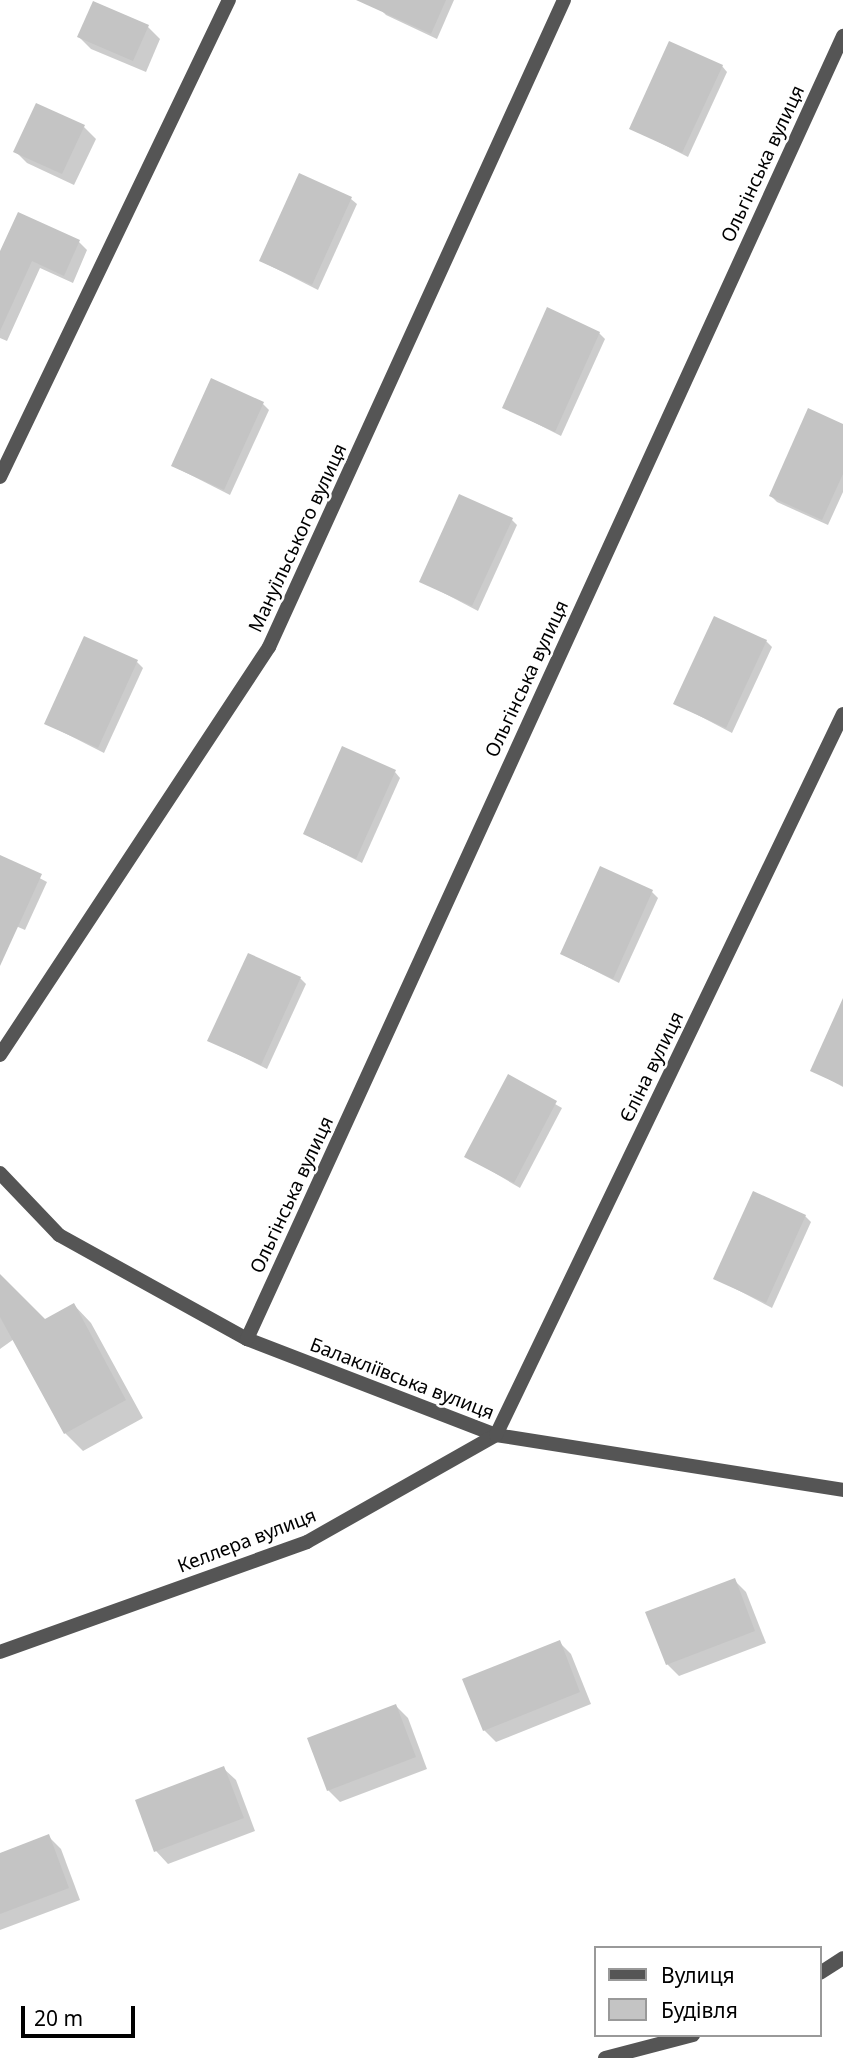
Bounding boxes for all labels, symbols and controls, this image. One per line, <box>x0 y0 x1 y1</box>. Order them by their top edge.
street label: Ольгінська вулиця <box>717 82 809 246</box>
street label: Мануїльського вулиця <box>244 440 352 636</box>
street label: Ольгінська вулиця <box>481 597 573 761</box>
street label: Єліна вулиця <box>615 1008 689 1126</box>
street label: Ольгінська вулиця <box>246 1113 338 1277</box>
street label: Балакліївська вулиця <box>307 1333 497 1425</box>
street label: Келлера вулиця <box>174 1504 320 1578</box>
legend <box>594 1946 822 2037</box>
text: Вулиця <box>661 1961 735 1989</box>
scale bar <box>24 1992 138 2036</box>
text: Будівля <box>661 1996 738 2024</box>
text: 20 m <box>34 2004 83 2032</box>

